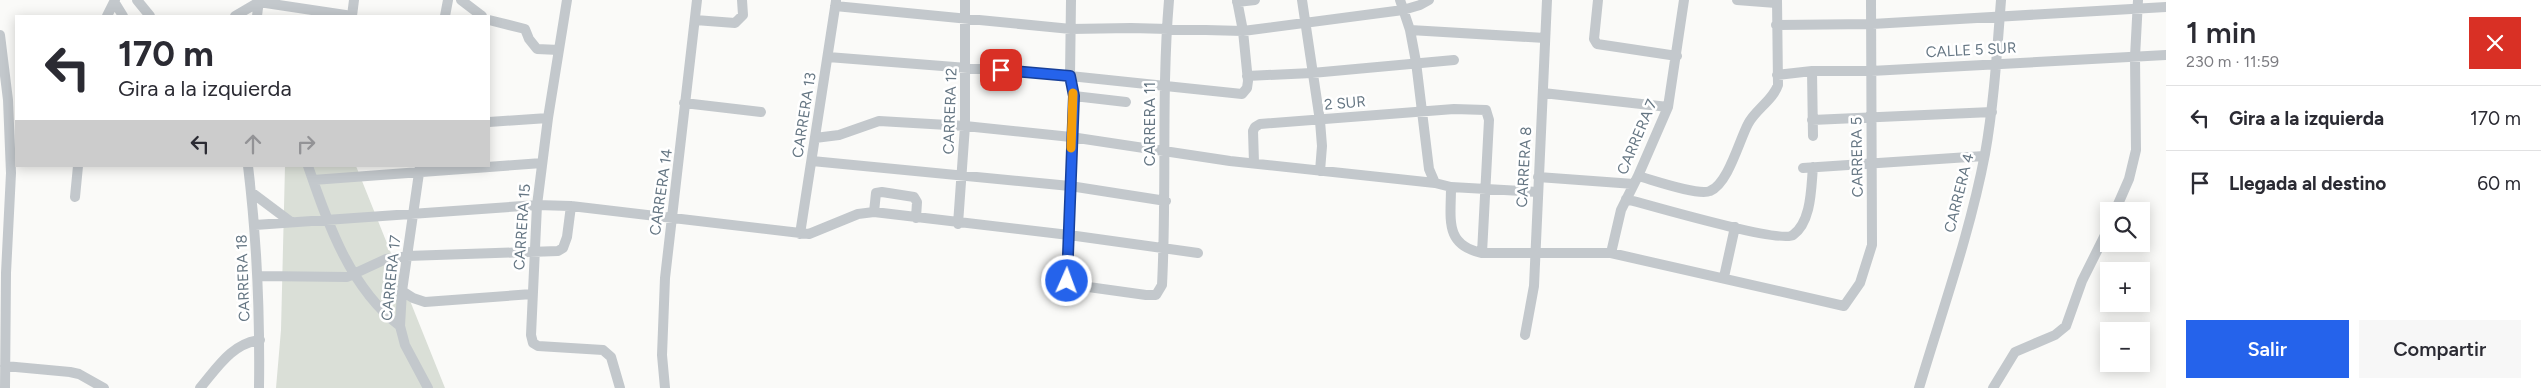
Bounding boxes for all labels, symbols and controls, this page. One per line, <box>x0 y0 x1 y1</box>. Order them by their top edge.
text: 1 min <box>2186 14 2256 51</box>
button: close <box>2469 17 2521 69</box>
text: 170 m <box>118 33 214 75</box>
icon: left <box>35 35 100 100</box>
street label: CALLE 5 SUR <box>1925 39 2017 61</box>
pin <box>980 49 1022 91</box>
text: 230 m · 11:59 <box>2186 52 2279 71</box>
icon: arrive <box>987 56 1015 84</box>
street label: CARRERA 12 <box>939 67 961 155</box>
street label: CARRERA 13 <box>788 71 820 159</box>
text: Gira a la izquierda <box>118 75 292 102</box>
street label: CARRERA 11 <box>1141 82 1159 166</box>
street label: 2 SUR <box>1324 92 1366 114</box>
street label: CARRERA 7 <box>1613 97 1661 177</box>
icon: left <box>2186 104 2214 132</box>
text: Gira a la izquierda <box>2229 107 2384 130</box>
text: 170 m <box>2470 107 2521 130</box>
street label: CARRERA 5 <box>1847 117 1867 197</box>
street label: CARRERA 8 <box>1513 126 1535 208</box>
icon: left <box>186 130 214 158</box>
icon: ahead <box>239 130 267 158</box>
icon: right <box>292 130 320 158</box>
street label: CARRERA 14 <box>646 147 676 237</box>
street label: CARRERA 4 <box>1940 151 1978 235</box>
icon: arrive <box>2186 169 2214 197</box>
text: Llegada al destino <box>2229 172 2386 195</box>
text: 60 m <box>2477 172 2521 195</box>
street label: CARRERA 15 <box>510 183 534 271</box>
map controls <box>2100 202 2150 372</box>
button: search <box>2100 202 2150 252</box>
street label: CARRERA 18 <box>232 234 254 322</box>
street label: CARRERA 17 <box>378 234 404 322</box>
position arrow <box>1040 254 1092 306</box>
button: + <box>2100 262 2150 312</box>
button: Salir <box>2186 320 2349 378</box>
button: Compartir <box>2359 320 2521 378</box>
button: − <box>2100 322 2150 372</box>

